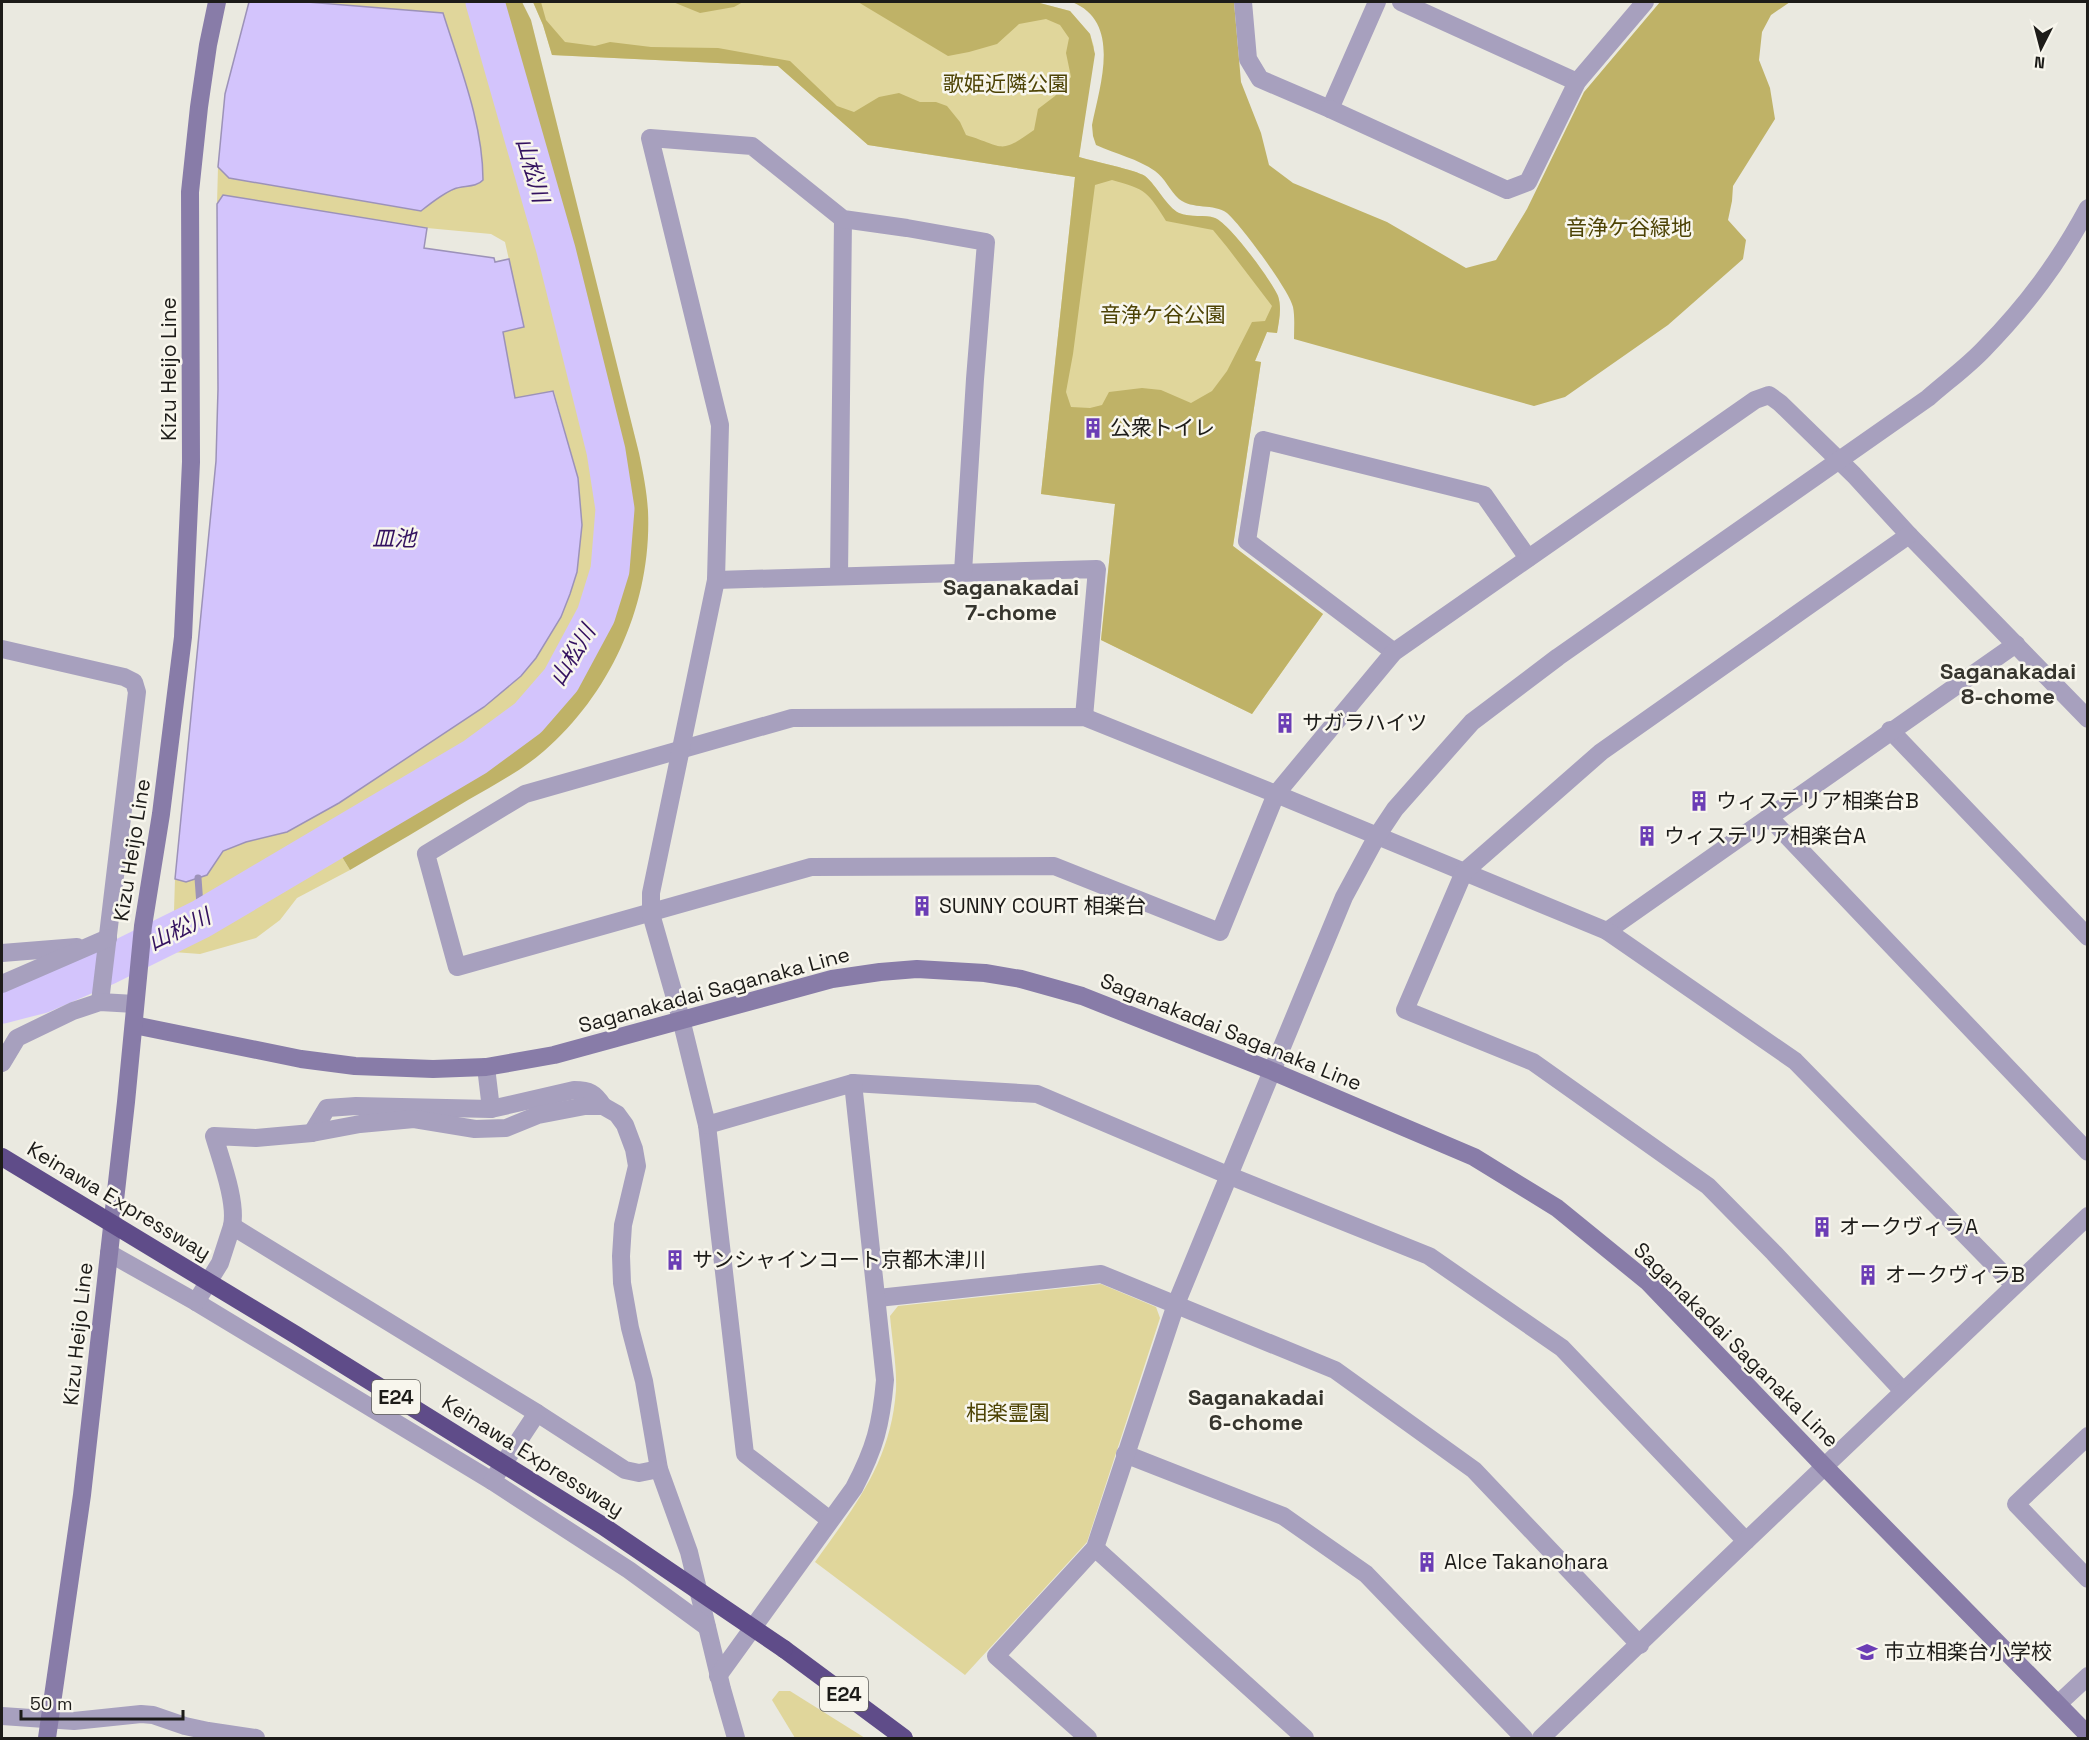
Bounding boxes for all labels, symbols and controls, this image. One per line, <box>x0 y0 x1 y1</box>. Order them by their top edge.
north arrow <box>2011 18 2071 78</box>
text: N <box>2033 51 2046 73</box>
park label: 歌姫近隣公園 <box>943 70 1069 97</box>
water label: 山松川 <box>510 134 556 207</box>
park label: 音浄ケ谷緑地 <box>1566 214 1692 241</box>
street label: Kizu Heijo Line <box>155 297 182 441</box>
park label: 音浄ケ谷公園 <box>1100 301 1226 328</box>
place label: 公衆トイレ <box>1110 414 1215 441</box>
building icon: 公衆トイレ <box>1081 416 1105 440</box>
water label: 皿池 <box>372 524 418 552</box>
district label: Saganakadai 7-chome <box>943 573 1079 626</box>
water label: 山松川 <box>543 618 602 691</box>
district label: Saganakadai 8-chome <box>1940 657 2076 710</box>
place label: サガラハイツ <box>1302 709 1427 736</box>
building icon: サガラハイツ <box>1273 711 1297 735</box>
street label: Kizu Heijo Line <box>107 777 156 923</box>
place label: ウィステリア相楽台B <box>1716 787 1919 814</box>
building icon: ウィステリア相楽台B <box>1687 789 1711 813</box>
place label: ウィステリア相楽台A <box>1664 822 1866 849</box>
building icon: ウィステリア相楽台A <box>1635 824 1659 848</box>
place label: SUNNY COURT 相楽台 <box>939 892 1146 919</box>
building icon: SUNNY COURT 相楽台 <box>910 894 934 918</box>
water label: 山松川 <box>143 901 217 956</box>
street label: Saganakadai Saganaka Line <box>575 940 852 1039</box>
street label: Saganakadai Saganaka Line <box>1096 967 1366 1096</box>
street label: Keinawa Expressway <box>22 1135 216 1266</box>
place label: オークヴィラA <box>1839 1213 1978 1240</box>
building icon: オークヴィラA <box>1810 1215 1834 1239</box>
street label: Saganakadai Saganaka Line <box>1628 1236 1845 1453</box>
place label: サンシャインコート京都木津川 <box>692 1246 986 1273</box>
building icon: サンシャインコート京都木津川 <box>663 1248 687 1272</box>
street label: Kizu Heijo Line <box>57 1261 98 1407</box>
place label: オークヴィラB <box>1885 1261 2025 1288</box>
building icon: オークヴィラB <box>1856 1263 1880 1287</box>
road number: E24 <box>372 1380 420 1414</box>
district label: Saganakadai 6-chome <box>1188 1383 1324 1436</box>
street label: Keinawa Expressway <box>437 1389 629 1523</box>
park label: 相楽霊園 <box>966 1399 1050 1426</box>
place label: Alce Takanohara <box>1444 1548 1608 1575</box>
building icon: Alce Takanohara <box>1415 1550 1439 1574</box>
place label: 市立相楽台小学校 <box>1884 1638 2052 1665</box>
school or university icon: 市立相楽台小学校 <box>1855 1640 1879 1664</box>
road number: E24 <box>820 1677 868 1711</box>
scale bar <box>21 1683 183 1721</box>
text: 50 m <box>30 1692 72 1715</box>

